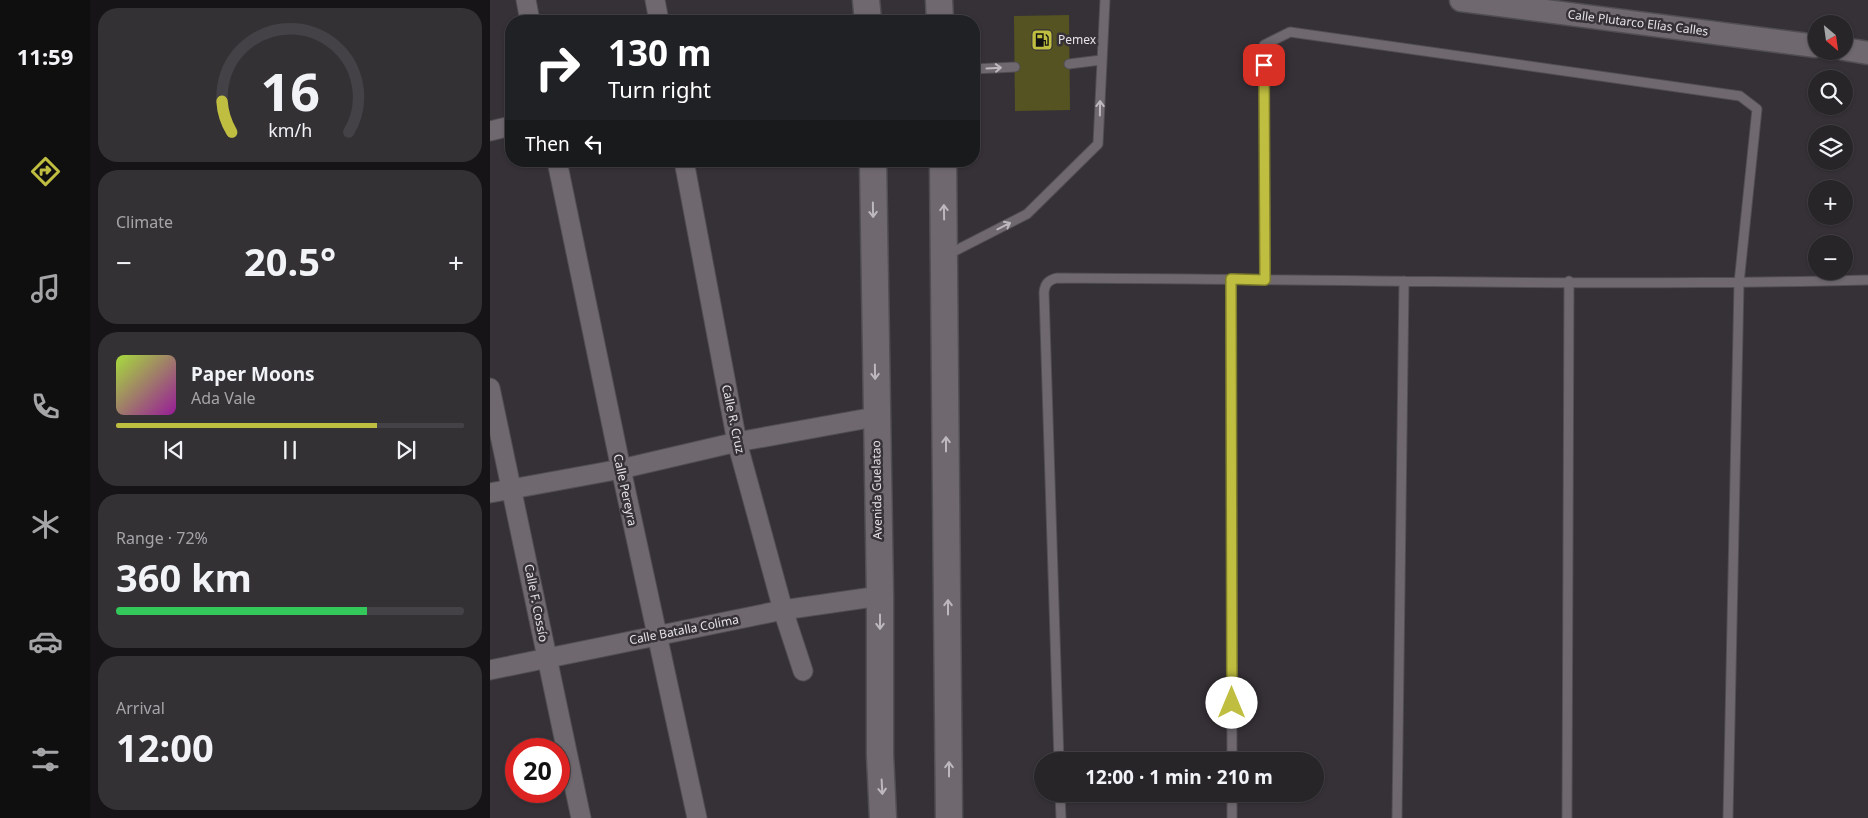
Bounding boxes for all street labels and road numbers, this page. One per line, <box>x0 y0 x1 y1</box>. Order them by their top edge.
street label: Calle Plutarco Elías Calles <box>1567 5 1710 40</box>
street label: Calle R. Cruz <box>718 383 749 455</box>
street label: Avenida Guelatao <box>867 440 886 540</box>
street label: Calle Pereyra <box>610 452 641 527</box>
street label: Calle F. Cossío <box>521 563 552 643</box>
street label: Calle Batalla Colima <box>628 611 740 648</box>

